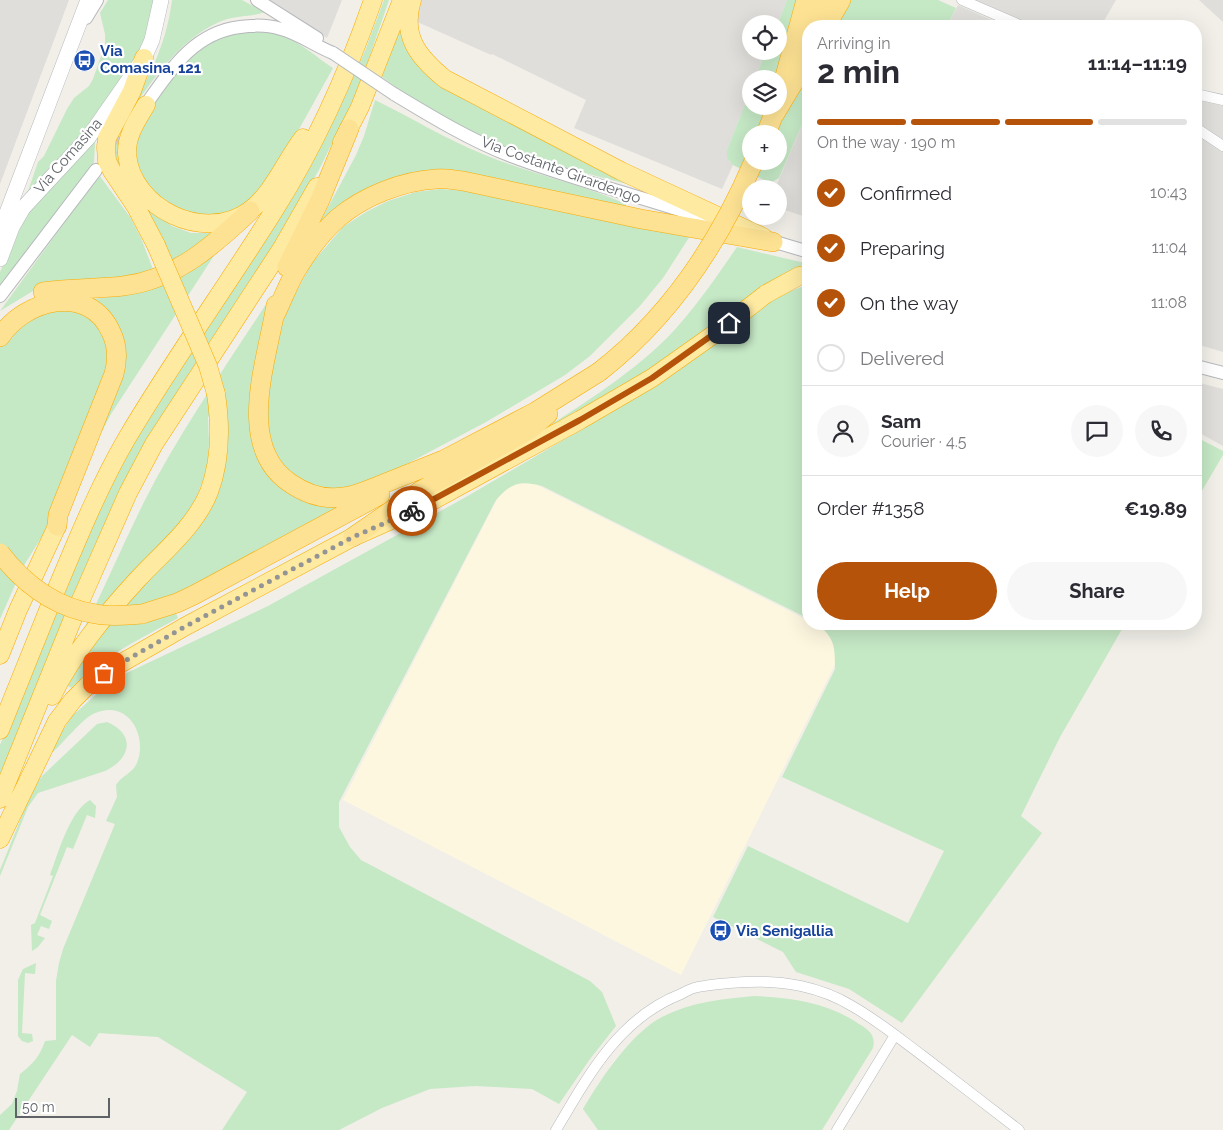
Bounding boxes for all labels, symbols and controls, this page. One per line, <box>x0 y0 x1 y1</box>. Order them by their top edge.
map controls <box>742 15 787 225</box>
button: locate <box>742 15 787 60</box>
text: Arriving in <box>817 34 891 53</box>
place label: Via Comasina, 121 <box>100 42 202 77</box>
bus stop icon: Via Comasina, 121 <box>72 48 96 72</box>
text: 11:14–11:19 <box>1088 52 1187 74</box>
text: 2 min <box>817 53 900 90</box>
button: layers <box>742 70 787 115</box>
street label: Via Comasina <box>30 115 106 197</box>
button: + <box>742 125 787 170</box>
street label: Via Costante Girardengo <box>479 133 643 207</box>
text: On the way · 190 m <box>817 133 956 152</box>
icon: check <box>817 179 845 207</box>
button: − <box>742 180 787 225</box>
text: Confirmed <box>860 182 952 204</box>
text: 10:43 <box>1150 183 1187 202</box>
icon: check <box>817 234 845 262</box>
text: Preparing <box>860 237 945 259</box>
text: 11:04 <box>1152 238 1187 257</box>
icon: check <box>817 289 845 317</box>
text: On the way <box>860 292 959 314</box>
text: 11:08 <box>1151 293 1187 312</box>
pin <box>708 302 750 344</box>
icon: home <box>715 309 743 337</box>
text: Delivered <box>860 347 944 369</box>
button: person <box>817 405 869 457</box>
button: chat <box>1071 405 1123 457</box>
button: phone <box>1135 405 1187 457</box>
text: Sam <box>881 410 921 432</box>
text: Courier · 4.5 <box>881 432 966 451</box>
courier <box>387 486 437 536</box>
icon: bike <box>398 497 426 525</box>
text: Order #1358 <box>817 497 924 519</box>
text: €19.89 <box>1124 497 1187 519</box>
button: Help <box>817 562 997 620</box>
button: Share <box>1007 562 1187 620</box>
pin <box>83 652 125 694</box>
icon: bag <box>90 659 118 687</box>
bus stop icon: Via Senigallia <box>708 919 732 943</box>
place label: Via Senigallia <box>736 922 834 940</box>
scale bar <box>15 1095 110 1118</box>
text: 50 m <box>22 1099 55 1115</box>

